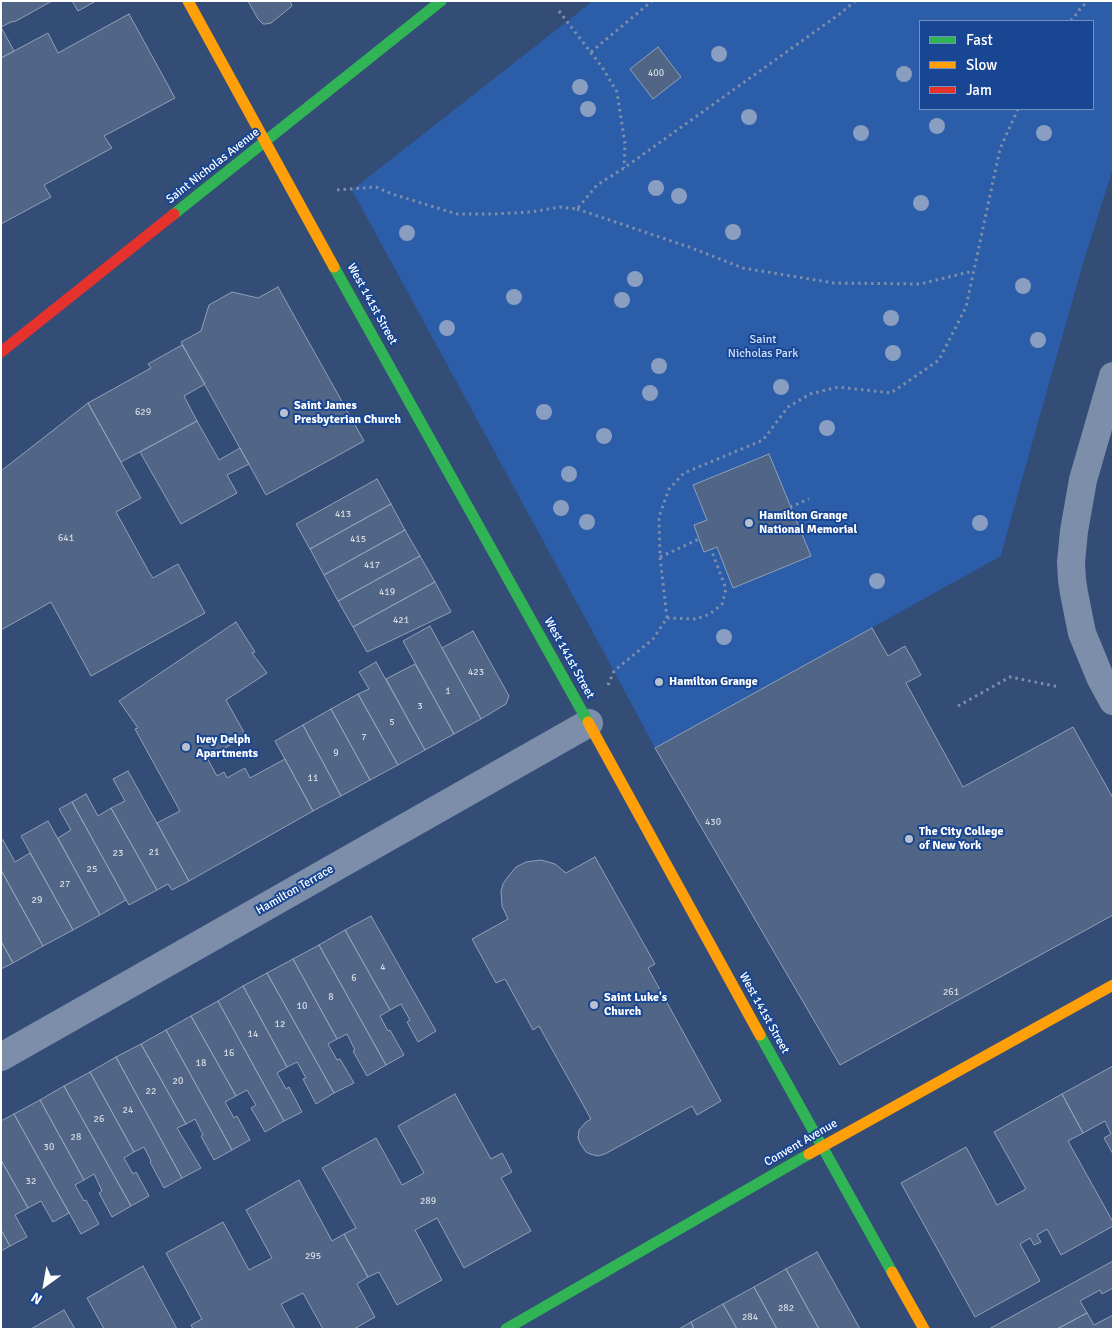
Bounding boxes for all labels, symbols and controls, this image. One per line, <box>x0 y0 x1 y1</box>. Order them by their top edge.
legend <box>919 20 1094 110</box>
text: Fast <box>966 31 993 49</box>
text: Slow <box>966 56 997 74</box>
house number: 400 <box>648 67 664 79</box>
text: Jam <box>966 81 992 99</box>
street label: Saint Nicholas Avenue <box>164 125 262 207</box>
street label: West 141st Street <box>344 261 400 347</box>
park label: Saint Nicholas Park <box>728 333 798 361</box>
place label: Saint James Presbyterian Church <box>294 399 401 427</box>
house number: 629 <box>135 406 151 418</box>
marker: Saint James Presbyterian Church <box>278 407 290 419</box>
house number: 413 <box>335 508 351 520</box>
place label: Hamilton Grange National Memorial <box>759 509 857 537</box>
marker: Hamilton Grange National Memorial <box>743 517 755 529</box>
house number: 641 <box>58 532 74 544</box>
house number: 415 <box>350 533 366 545</box>
house number: 417 <box>364 559 380 571</box>
house number: 419 <box>379 586 395 598</box>
house number: 421 <box>393 614 409 626</box>
street label: West 141st Street <box>541 615 597 701</box>
house number: 423 <box>468 666 484 678</box>
place label: Hamilton Grange <box>669 675 758 689</box>
marker: Hamilton Grange <box>653 676 665 688</box>
house number: 1 <box>445 685 451 697</box>
house number: 3 <box>417 700 423 712</box>
house number: 5 <box>389 716 395 728</box>
house number: 7 <box>361 731 367 743</box>
place label: Ivey Delph Apartments <box>196 733 258 761</box>
marker: Ivey Delph Apartments <box>180 741 192 753</box>
house number: 9 <box>333 747 339 759</box>
house number: 11 <box>308 772 318 784</box>
house number: 430 <box>705 816 721 828</box>
place label: The City College of New York <box>919 825 1003 853</box>
marker: The City College of New York <box>903 833 915 845</box>
house number: 21 <box>149 846 159 858</box>
house number: 23 <box>113 847 123 859</box>
street label: Hamilton Terrace <box>254 862 336 918</box>
house number: 25 <box>87 863 97 875</box>
house number: 27 <box>60 878 70 890</box>
house number: 29 <box>32 894 42 906</box>
house number: 4 <box>380 961 386 973</box>
street label: West 141st Street <box>736 970 792 1056</box>
house number: 6 <box>351 972 357 984</box>
house number: 261 <box>943 986 959 998</box>
house number: 8 <box>328 991 334 1003</box>
place label: Saint Luke's Church <box>604 991 667 1019</box>
marker: Saint Luke's Church <box>588 999 600 1011</box>
house number: 10 <box>297 1000 307 1012</box>
house number: 12 <box>275 1018 285 1030</box>
house number: 14 <box>248 1028 258 1040</box>
house number: 16 <box>224 1047 234 1059</box>
house number: 18 <box>196 1057 206 1069</box>
house number: 20 <box>173 1075 183 1087</box>
house number: 22 <box>146 1085 156 1097</box>
house number: 24 <box>123 1104 133 1116</box>
house number: 26 <box>94 1113 104 1125</box>
street label: Convent Avenue <box>762 1116 840 1170</box>
house number: 28 <box>71 1131 81 1143</box>
house number: 30 <box>44 1141 54 1153</box>
house number: 32 <box>26 1175 36 1187</box>
house number: 289 <box>420 1195 436 1207</box>
house number: 295 <box>305 1250 321 1262</box>
north arrow <box>20 1260 70 1310</box>
text: N <box>28 1288 45 1308</box>
house number: 282 <box>778 1302 794 1314</box>
house number: 284 <box>742 1311 758 1323</box>

